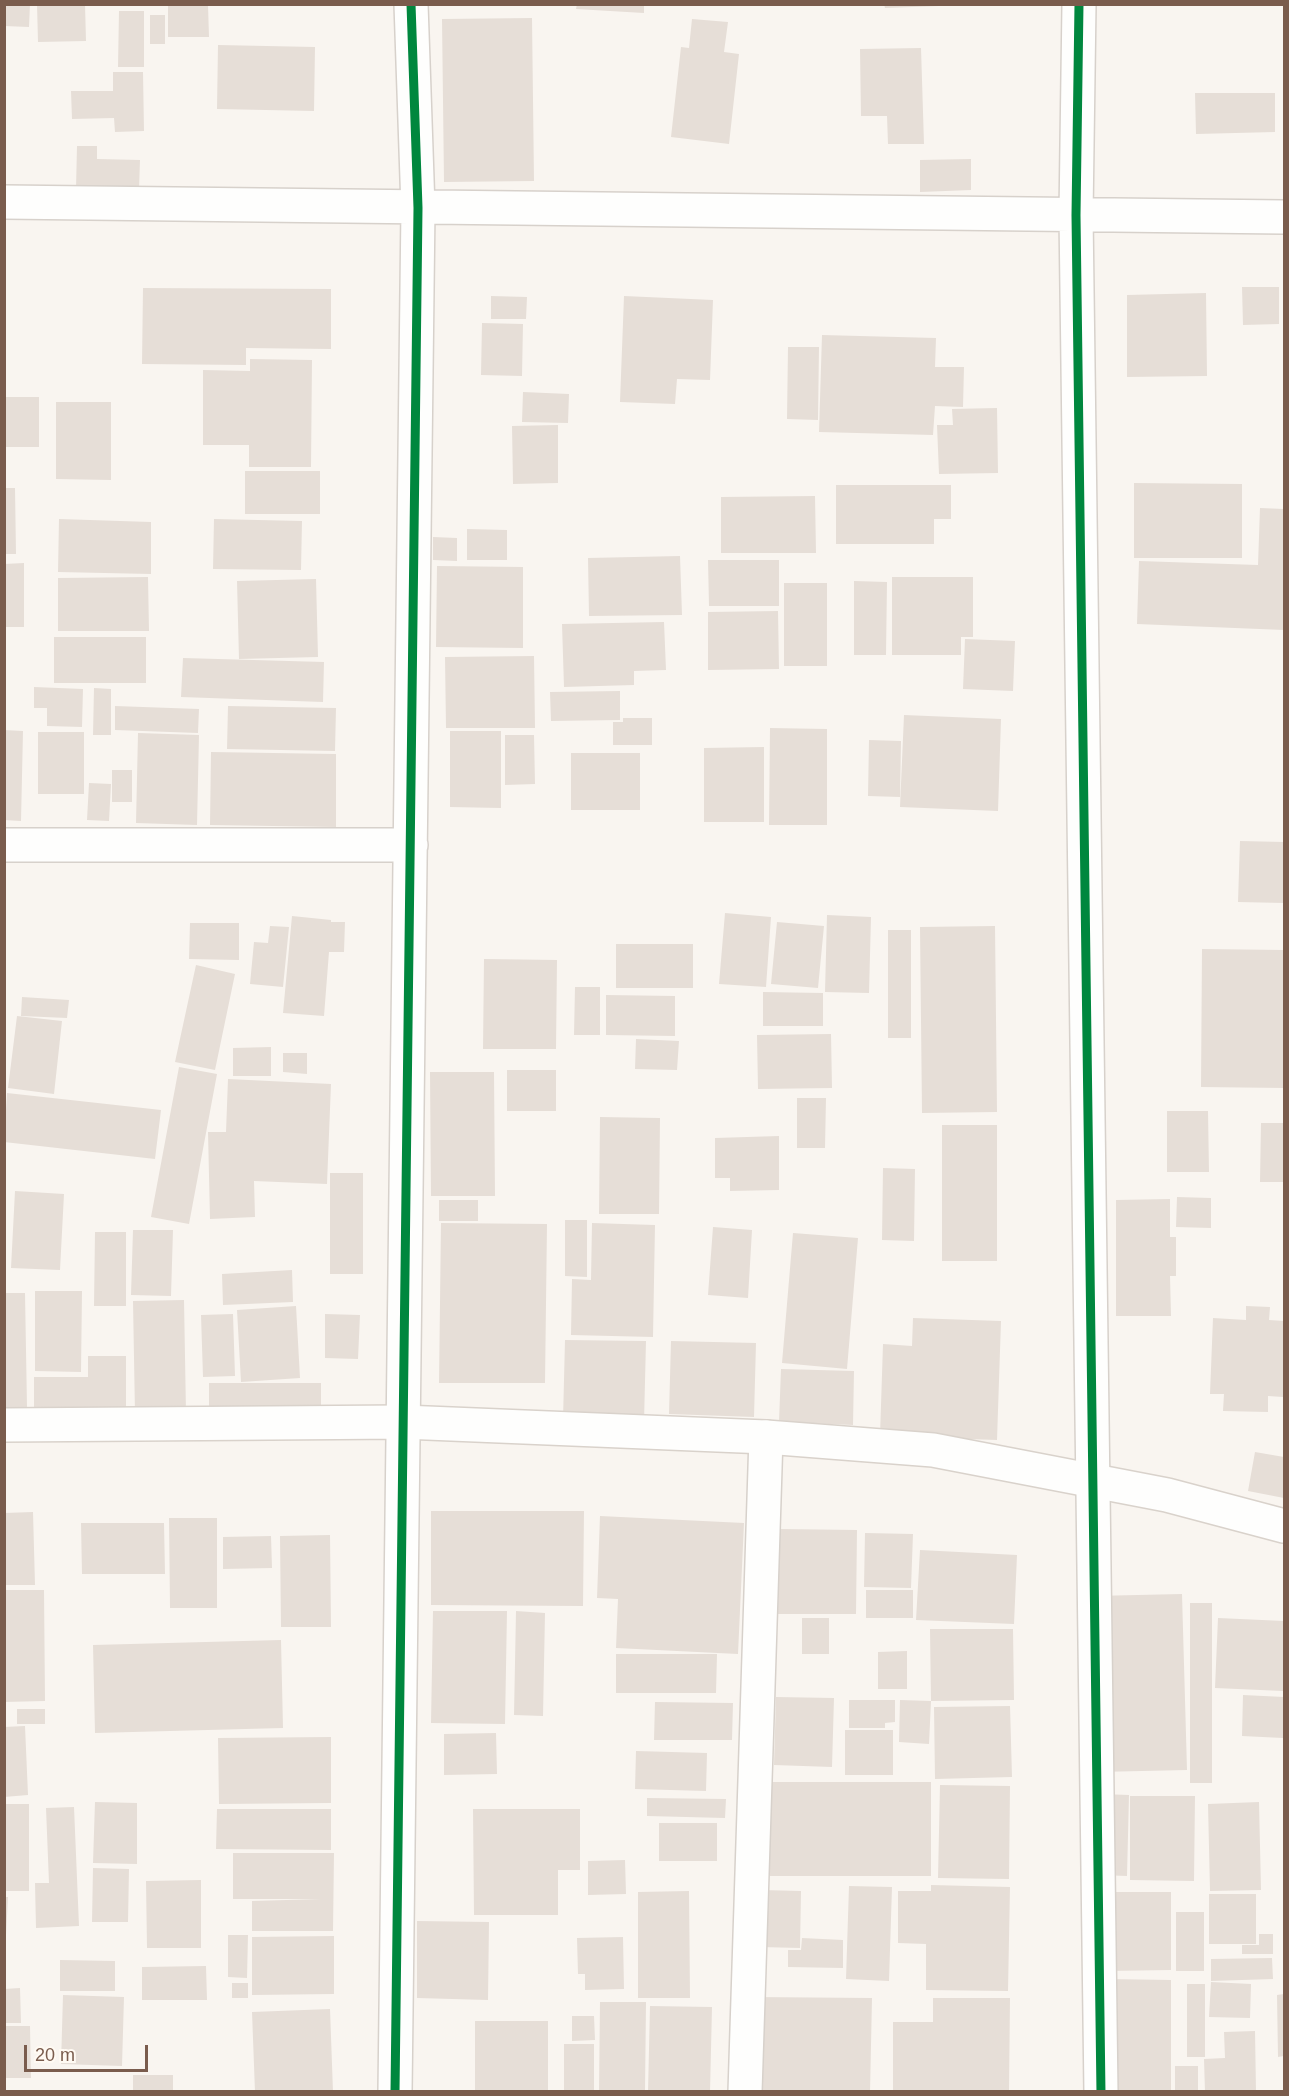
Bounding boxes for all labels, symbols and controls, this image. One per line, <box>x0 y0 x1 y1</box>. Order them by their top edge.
scale bar <box>27 2033 152 2071</box>
text: 20 m <box>35 2045 75 2065</box>

